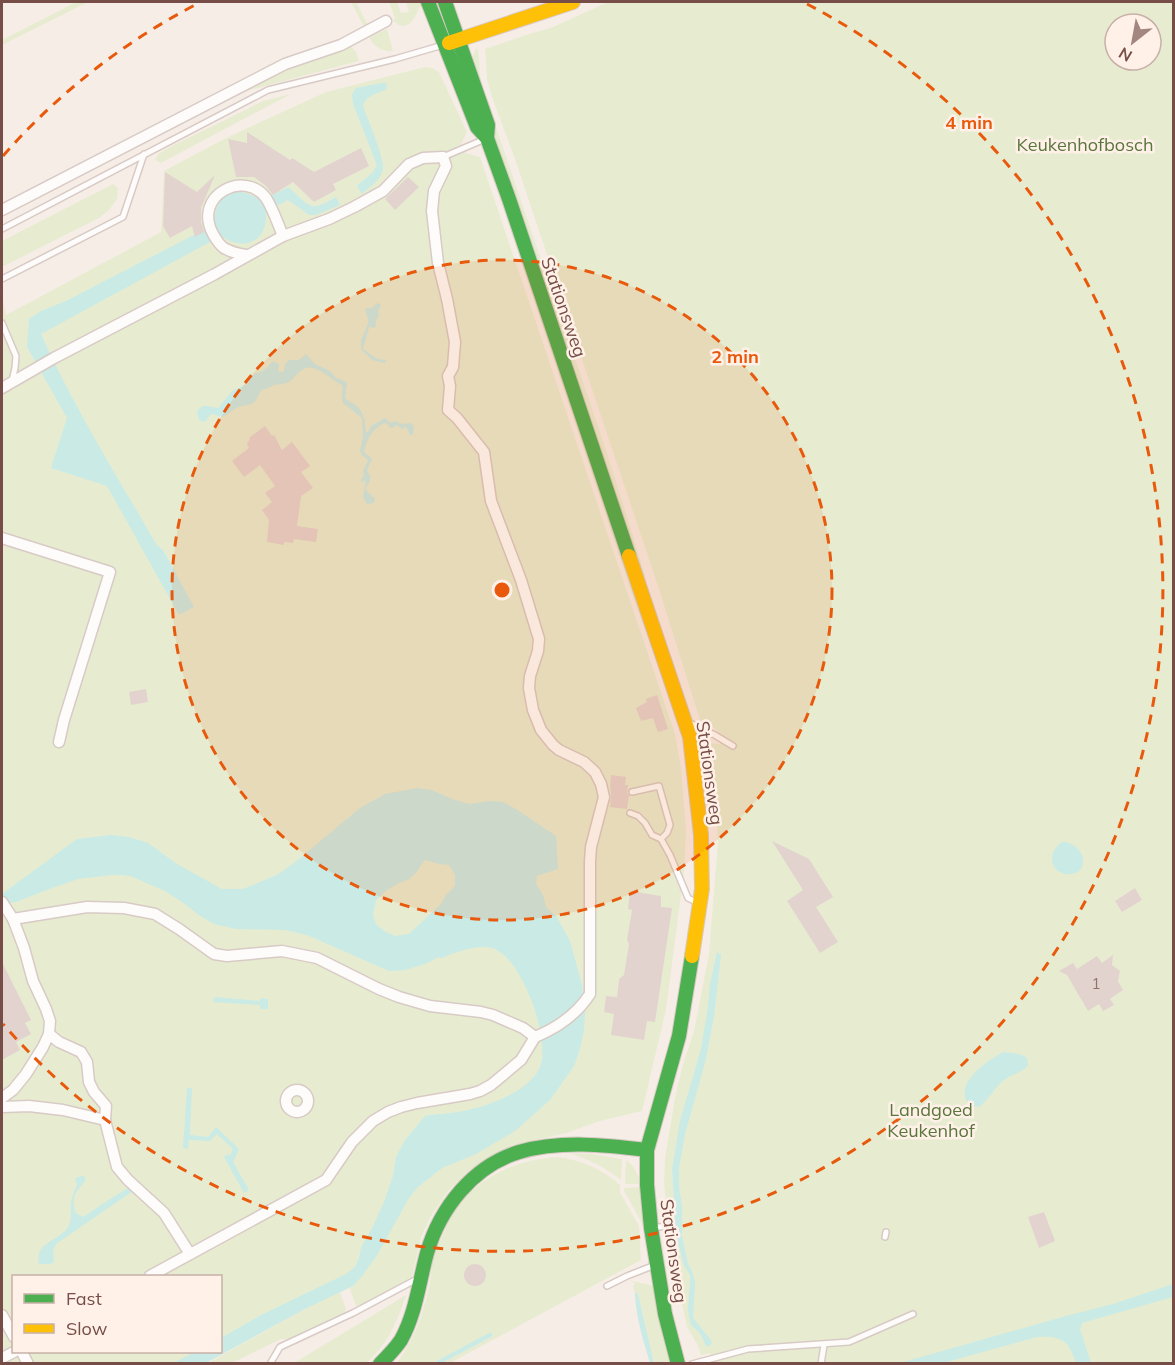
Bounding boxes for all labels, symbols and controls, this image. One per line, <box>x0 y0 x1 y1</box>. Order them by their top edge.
north arrow <box>1103 12 1163 72</box>
text: N <box>1115 43 1136 67</box>
text: 4 min <box>945 111 993 134</box>
park label: Keukenhofbosch <box>1016 133 1154 156</box>
street label: Stationsweg <box>536 254 592 360</box>
text: 2 min <box>711 345 759 368</box>
centre of rings <box>492 580 512 600</box>
street label: Stationsweg <box>691 720 729 826</box>
house number: 1 <box>1091 974 1101 993</box>
park label: Landgoed Keukenhof <box>887 1098 976 1142</box>
street label: Stationsweg <box>655 1198 693 1304</box>
legend <box>12 1275 222 1353</box>
text: Fast <box>66 1287 102 1310</box>
text: Slow <box>66 1317 108 1340</box>

